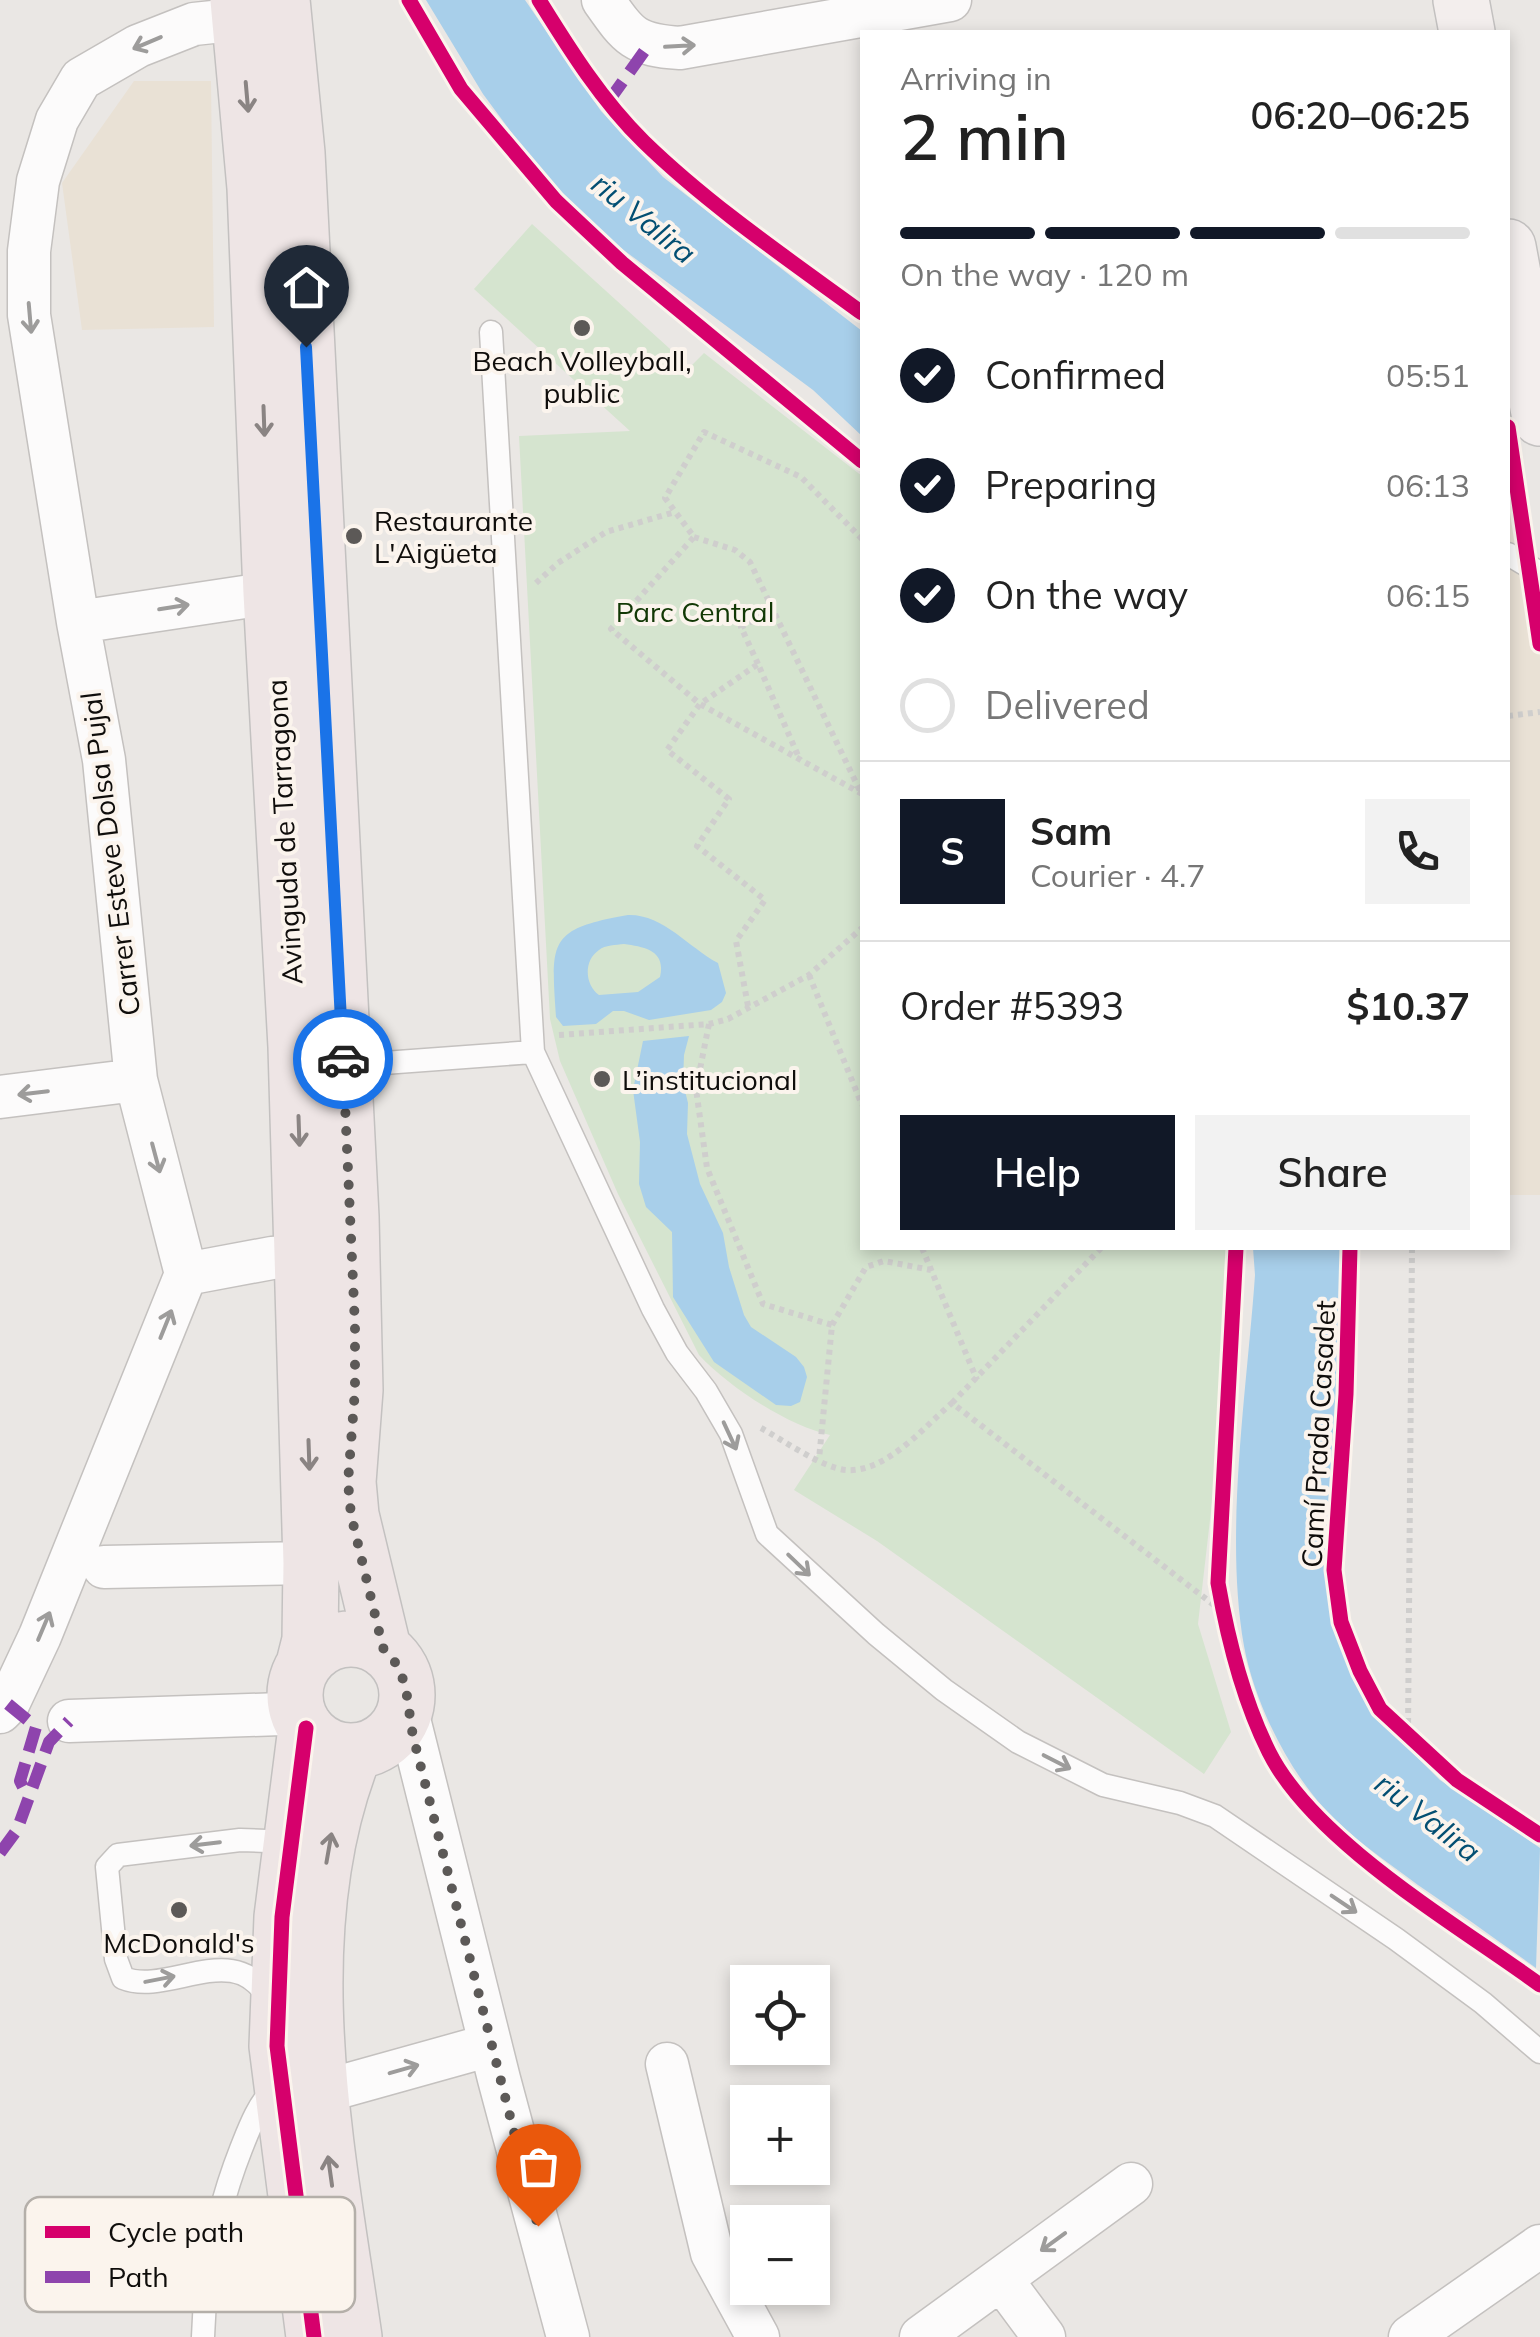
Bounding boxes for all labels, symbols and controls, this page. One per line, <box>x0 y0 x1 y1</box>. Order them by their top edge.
one-way arrow <box>132 35 163 53</box>
one-way arrow <box>663 36 695 55</box>
text: Arriving in <box>900 58 1052 98</box>
one-way arrow <box>238 80 257 113</box>
text: 06:20–06:25 <box>1250 91 1470 139</box>
text: 2 min <box>900 95 1069 176</box>
water label: riu Valira <box>584 164 704 272</box>
pin <box>264 245 349 348</box>
text: On the way · 120 m <box>900 254 1189 294</box>
icon: home <box>279 260 334 315</box>
one-way arrow <box>21 302 40 334</box>
marker: Beach Volleyball, public <box>571 317 593 339</box>
place label: Beach Volleyball, public <box>472 343 692 410</box>
icon: check <box>900 348 955 403</box>
text: Confirmed <box>985 351 1166 399</box>
text: 05:51 <box>1386 355 1470 395</box>
one-way arrow <box>255 405 274 437</box>
icon: check <box>900 458 955 513</box>
text: Preparing <box>985 461 1157 509</box>
text: 06:13 <box>1386 465 1470 505</box>
place label: Restaurante L'Aigüeta <box>374 503 533 570</box>
marker: Restaurante L'Aigüeta <box>343 525 365 547</box>
icon: check <box>900 568 955 623</box>
text: On the way <box>985 571 1188 619</box>
text: 06:15 <box>1386 575 1470 615</box>
park label: Parc Central <box>616 594 774 629</box>
one-way arrow <box>158 597 190 616</box>
street label: Avinguda de Tarragona <box>259 678 309 986</box>
text: Delivered <box>985 681 1150 729</box>
street label: Carrer Esteve Dolsa Pujal <box>73 690 147 1018</box>
button: phone <box>1365 799 1470 904</box>
text: Sam <box>1030 807 1112 855</box>
text: S <box>940 827 965 875</box>
text: Courier · 4.7 <box>1030 855 1206 895</box>
text: Order #5393 <box>900 982 1124 1030</box>
text: $10.37 <box>1347 982 1470 1030</box>
courier <box>293 1009 393 1109</box>
icon: car <box>316 1032 371 1087</box>
place label: L’institucional <box>622 1062 798 1097</box>
marker: L’institucional <box>591 1068 613 1090</box>
one-way arrow <box>17 1084 50 1103</box>
one-way arrow <box>290 1114 309 1146</box>
button: Help <box>900 1115 1175 1230</box>
button: Share <box>1195 1115 1470 1230</box>
one-way arrow <box>147 1142 166 1173</box>
street label: Camí Prada Casadet <box>1294 1299 1342 1569</box>
one-way arrow <box>158 1310 176 1340</box>
one-way arrow <box>722 1421 741 1451</box>
one-way arrow <box>299 1439 318 1471</box>
one-way arrow <box>786 1553 811 1577</box>
one-way arrow <box>37 1611 55 1642</box>
one-way arrow <box>1041 1753 1071 1772</box>
water label: riu Valira <box>1368 1764 1488 1870</box>
one-way arrow <box>320 1833 339 1865</box>
one-way arrow <box>189 1835 222 1854</box>
one-way arrow <box>1330 1893 1358 1914</box>
marker: McDonald's <box>168 1899 190 1921</box>
place label: McDonald's <box>103 1925 255 1960</box>
map controls <box>730 1965 830 2305</box>
button: locate <box>730 1965 830 2065</box>
one-way arrow <box>143 1969 175 1988</box>
one-way arrow <box>388 2058 419 2077</box>
button: + <box>730 2085 830 2185</box>
pin <box>496 2124 581 2227</box>
icon: bag <box>511 2139 566 2194</box>
one-way arrow <box>320 2156 338 2188</box>
legend <box>25 2197 355 2312</box>
button: − <box>730 2205 830 2305</box>
text: Cycle path <box>108 2214 244 2249</box>
one-way arrow <box>1040 2231 1067 2252</box>
text: Path <box>108 2259 169 2294</box>

